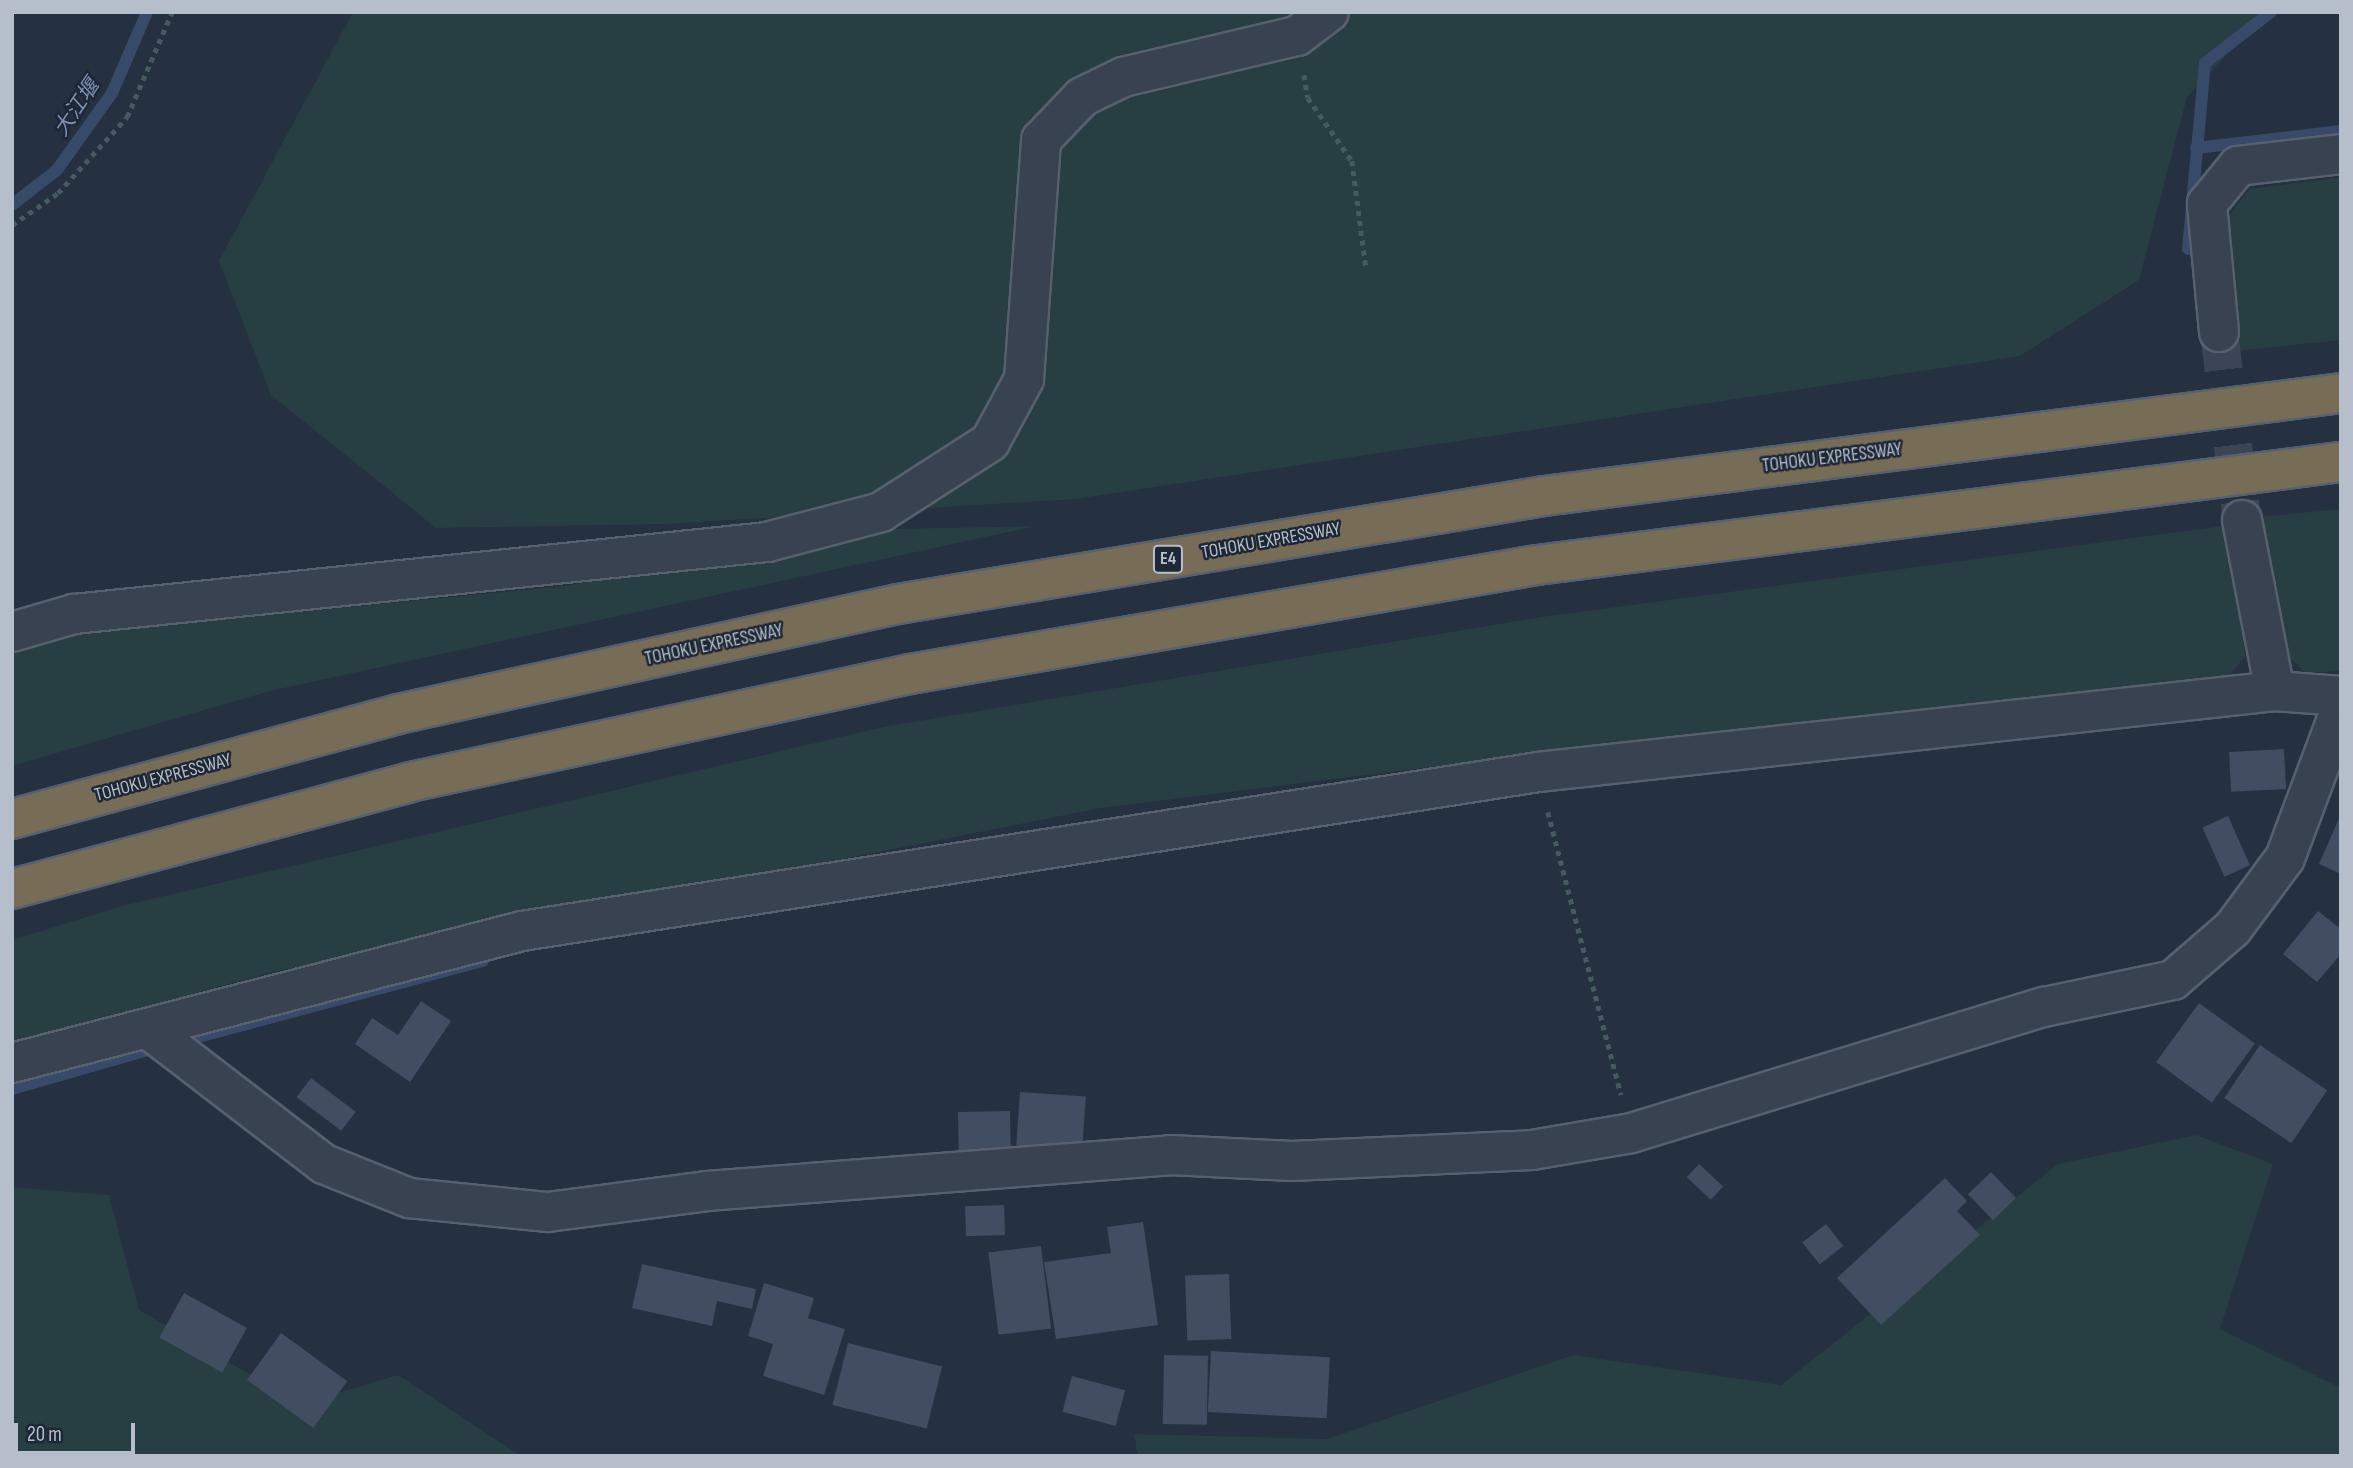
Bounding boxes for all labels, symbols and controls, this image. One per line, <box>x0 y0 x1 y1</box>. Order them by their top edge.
water label: 大江堰 <box>49 75 105 141</box>
street label: TOHOKU EXPRESSWAY <box>1761 438 1903 478</box>
street label: TOHOKU EXPRESSWAY <box>1200 518 1342 564</box>
road number: E4 <box>1152 544 1184 574</box>
street label: TOHOKU EXPRESSWAY <box>643 619 785 671</box>
street label: TOHOKU EXPRESSWAY <box>92 749 234 807</box>
scale bar <box>18 1408 138 1452</box>
text: 20 m <box>27 1422 62 1447</box>

